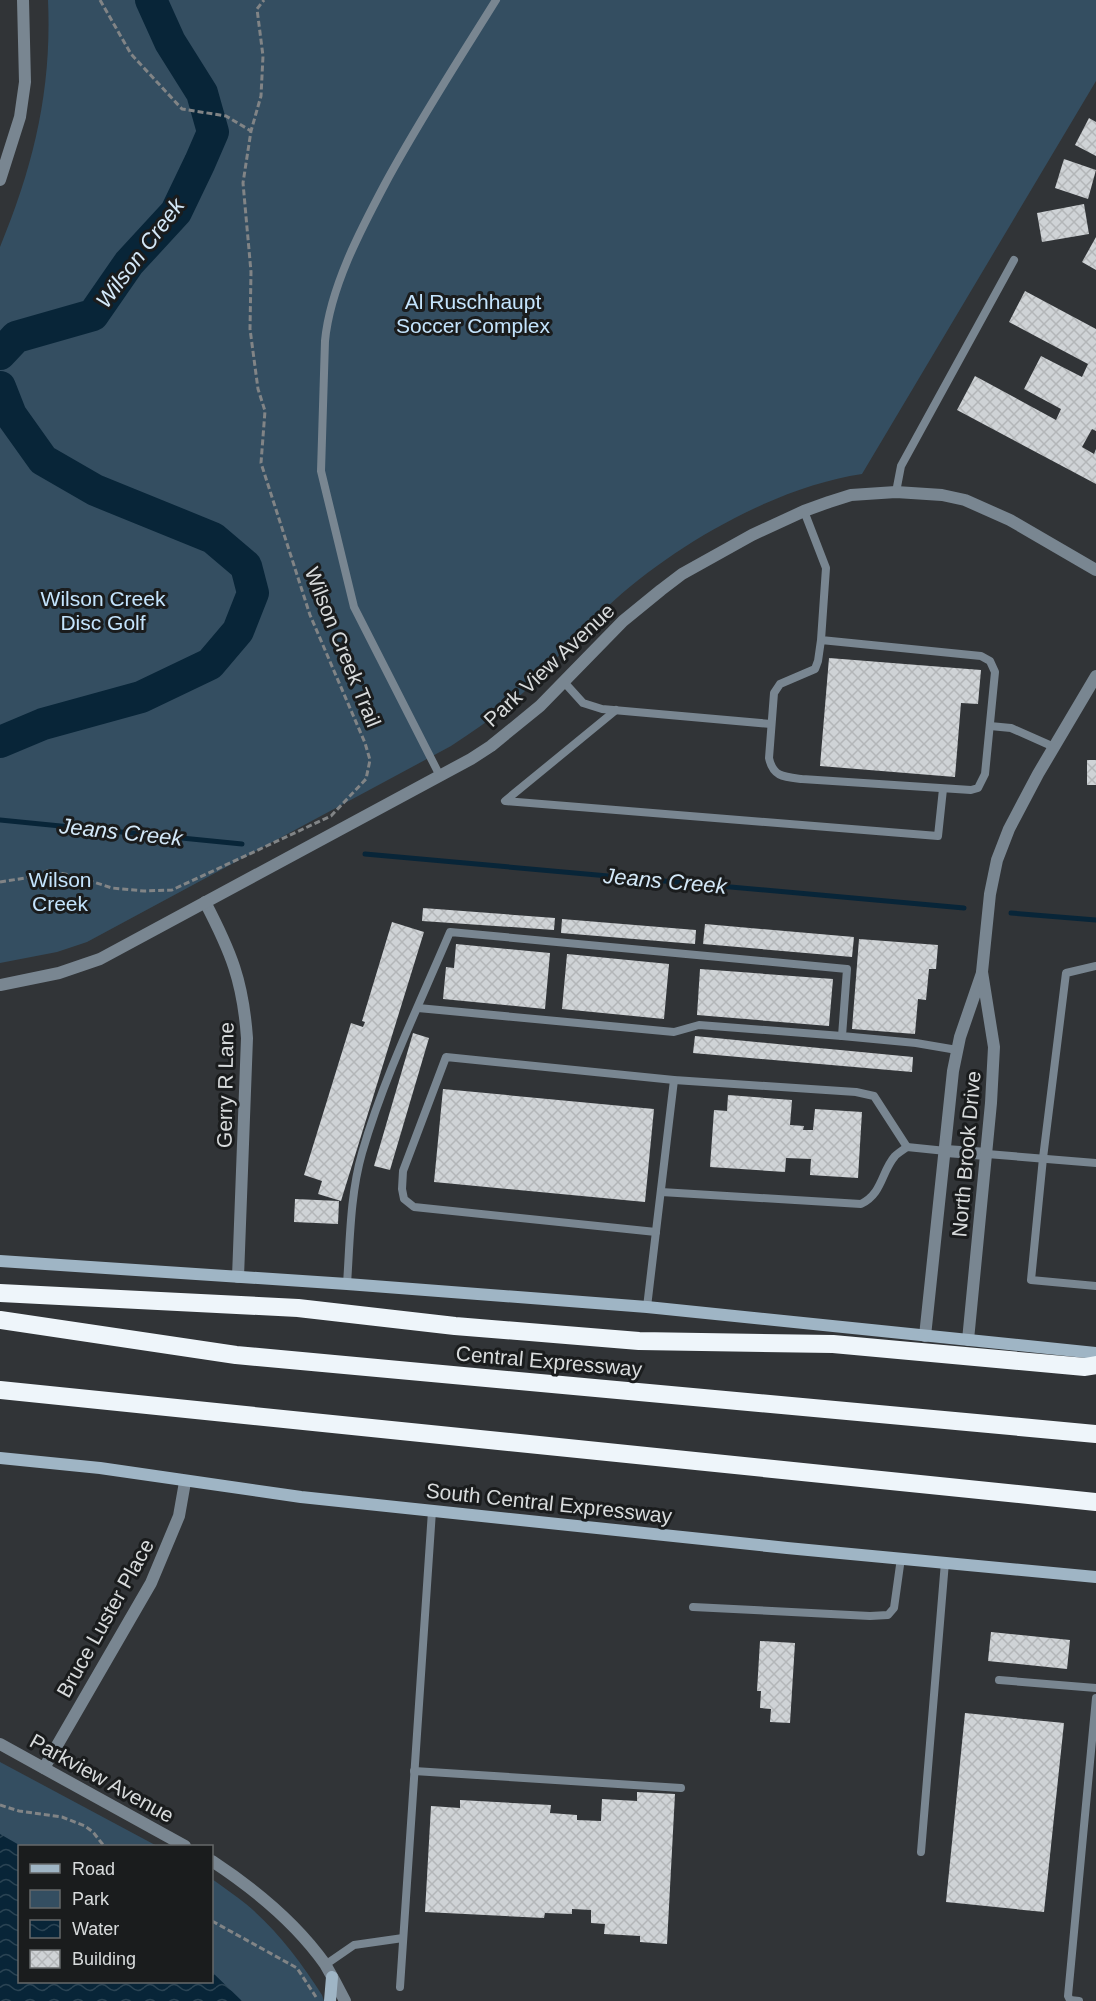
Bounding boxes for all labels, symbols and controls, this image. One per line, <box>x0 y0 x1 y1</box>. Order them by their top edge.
water label: Wilson Creek <box>91 193 190 313</box>
park label: Al Ruschhaupt Soccer Complex <box>396 290 551 337</box>
street label: Wilson Creek Trail <box>300 564 386 730</box>
park label: Wilson Creek Disc Golf <box>41 587 166 634</box>
street label: Park View Avenue <box>479 599 619 731</box>
water label: Jeans Creek <box>57 813 185 851</box>
water label: Jeans Creek <box>601 863 729 899</box>
park label: Wilson Creek <box>28 868 92 915</box>
street label: Gerry R Lane <box>212 1022 238 1148</box>
street label: North Brook Drive <box>947 1070 985 1238</box>
street label: Central Expressway <box>455 1341 644 1381</box>
street label: South Central Expressway <box>425 1479 674 1527</box>
street label: Bruce Luster Place <box>52 1535 158 1701</box>
street label: Parkview Avenue <box>26 1729 178 1827</box>
legend <box>18 1845 213 1983</box>
text: Road <box>72 1859 115 1879</box>
text: Park <box>72 1889 110 1909</box>
text: Water <box>72 1919 119 1939</box>
text: Building <box>72 1949 136 1969</box>

